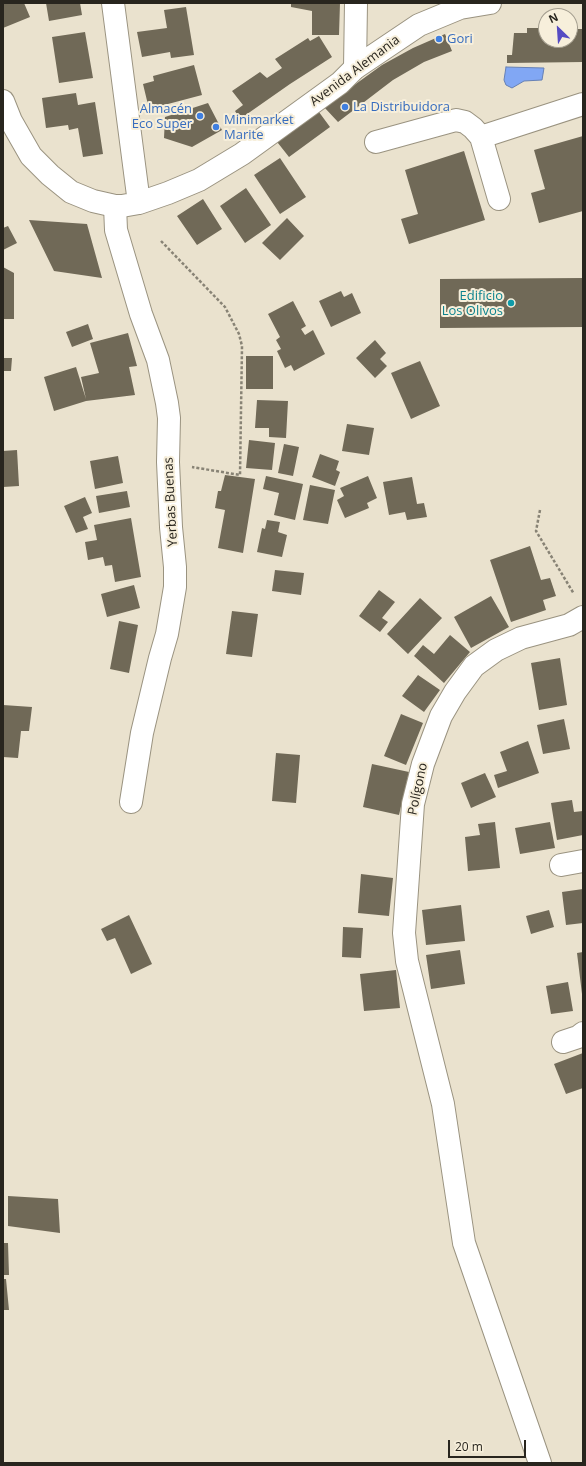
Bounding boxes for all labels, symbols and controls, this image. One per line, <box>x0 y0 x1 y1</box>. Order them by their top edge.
north arrow <box>538 8 578 48</box>
text: N <box>546 9 560 26</box>
place label: Gori <box>447 31 473 47</box>
street label: Avenida Alemania <box>307 32 403 110</box>
marker: Gori <box>434 34 444 44</box>
place label: La Distribuidora <box>353 99 450 115</box>
place label: Almacén Eco Super <box>132 101 192 132</box>
marker: La Distribuidora <box>340 102 350 112</box>
marker: Almacén Eco Super <box>195 111 205 121</box>
place label: Minimarket Marite <box>224 112 294 143</box>
marker: Minimarket Marite <box>211 122 221 132</box>
place label: Edificio Los Olivos <box>442 288 503 319</box>
marker: Edificio Los Olivos <box>506 298 516 308</box>
street label: Yerbas Buenas <box>161 457 181 547</box>
street label: Polígono <box>405 762 431 816</box>
scale bar <box>450 1432 528 1458</box>
text: 20 m <box>455 1438 483 1455</box>

